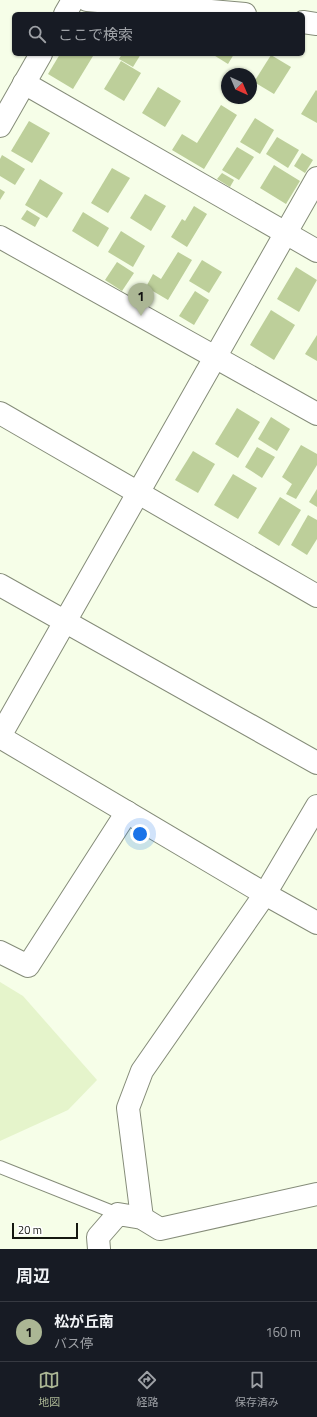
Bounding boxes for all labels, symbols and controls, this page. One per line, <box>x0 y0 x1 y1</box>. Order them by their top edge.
search box <box>12 12 305 56</box>
icon: search <box>26 23 48 45</box>
text: ここで検索 <box>58 23 133 46</box>
north arrow <box>221 68 257 104</box>
pin: 1 <box>128 283 154 316</box>
your location <box>130 824 150 844</box>
scale bar <box>12 1221 78 1240</box>
text: 20 m <box>18 1222 42 1238</box>
text: 周辺 <box>16 1263 50 1289</box>
text: 松が丘南 <box>54 1310 114 1333</box>
text: 1 <box>25 1322 33 1342</box>
text: 160 m <box>265 1322 301 1342</box>
text: バス停 <box>54 1333 93 1353</box>
tab: 地図 <box>38 1369 60 1410</box>
tab: 経路 <box>136 1369 158 1410</box>
tab: 保存済み <box>235 1369 279 1410</box>

